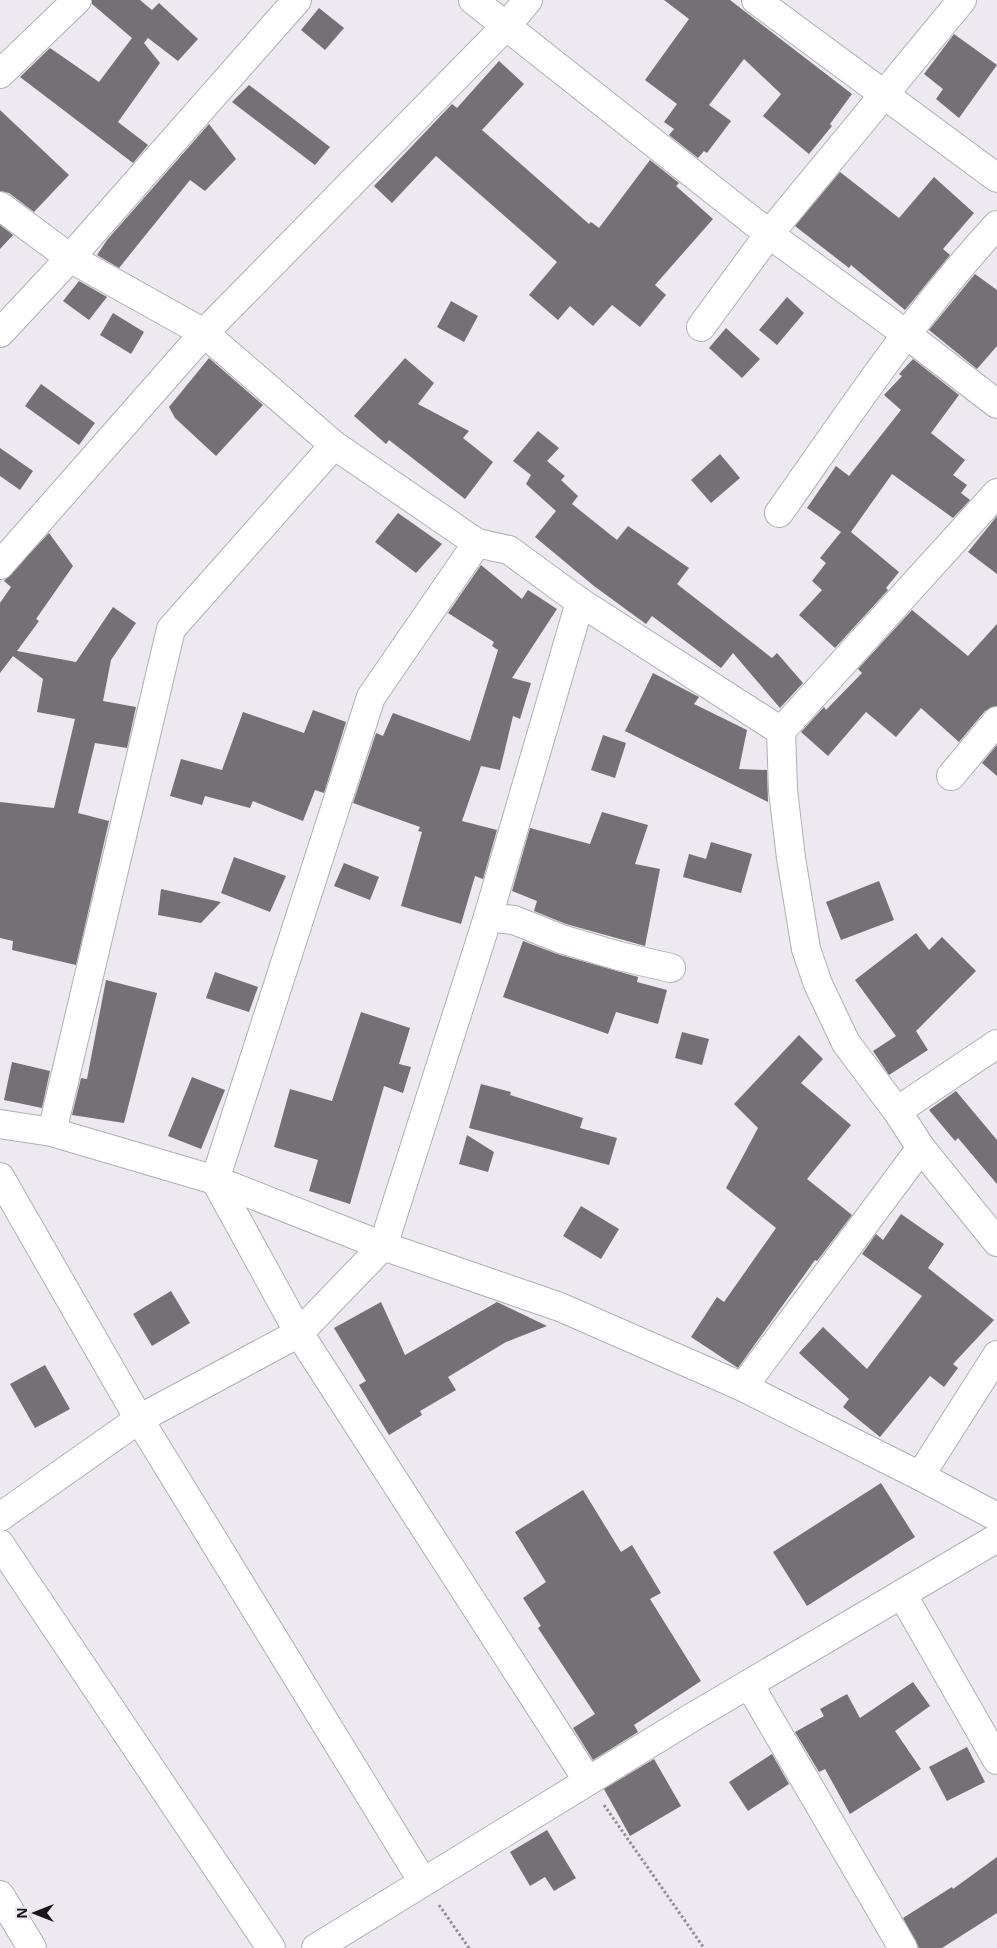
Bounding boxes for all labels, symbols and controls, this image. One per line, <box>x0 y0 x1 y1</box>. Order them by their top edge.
north arrow <box>10 1888 60 1938</box>
text: N <box>12 1907 31 1919</box>

